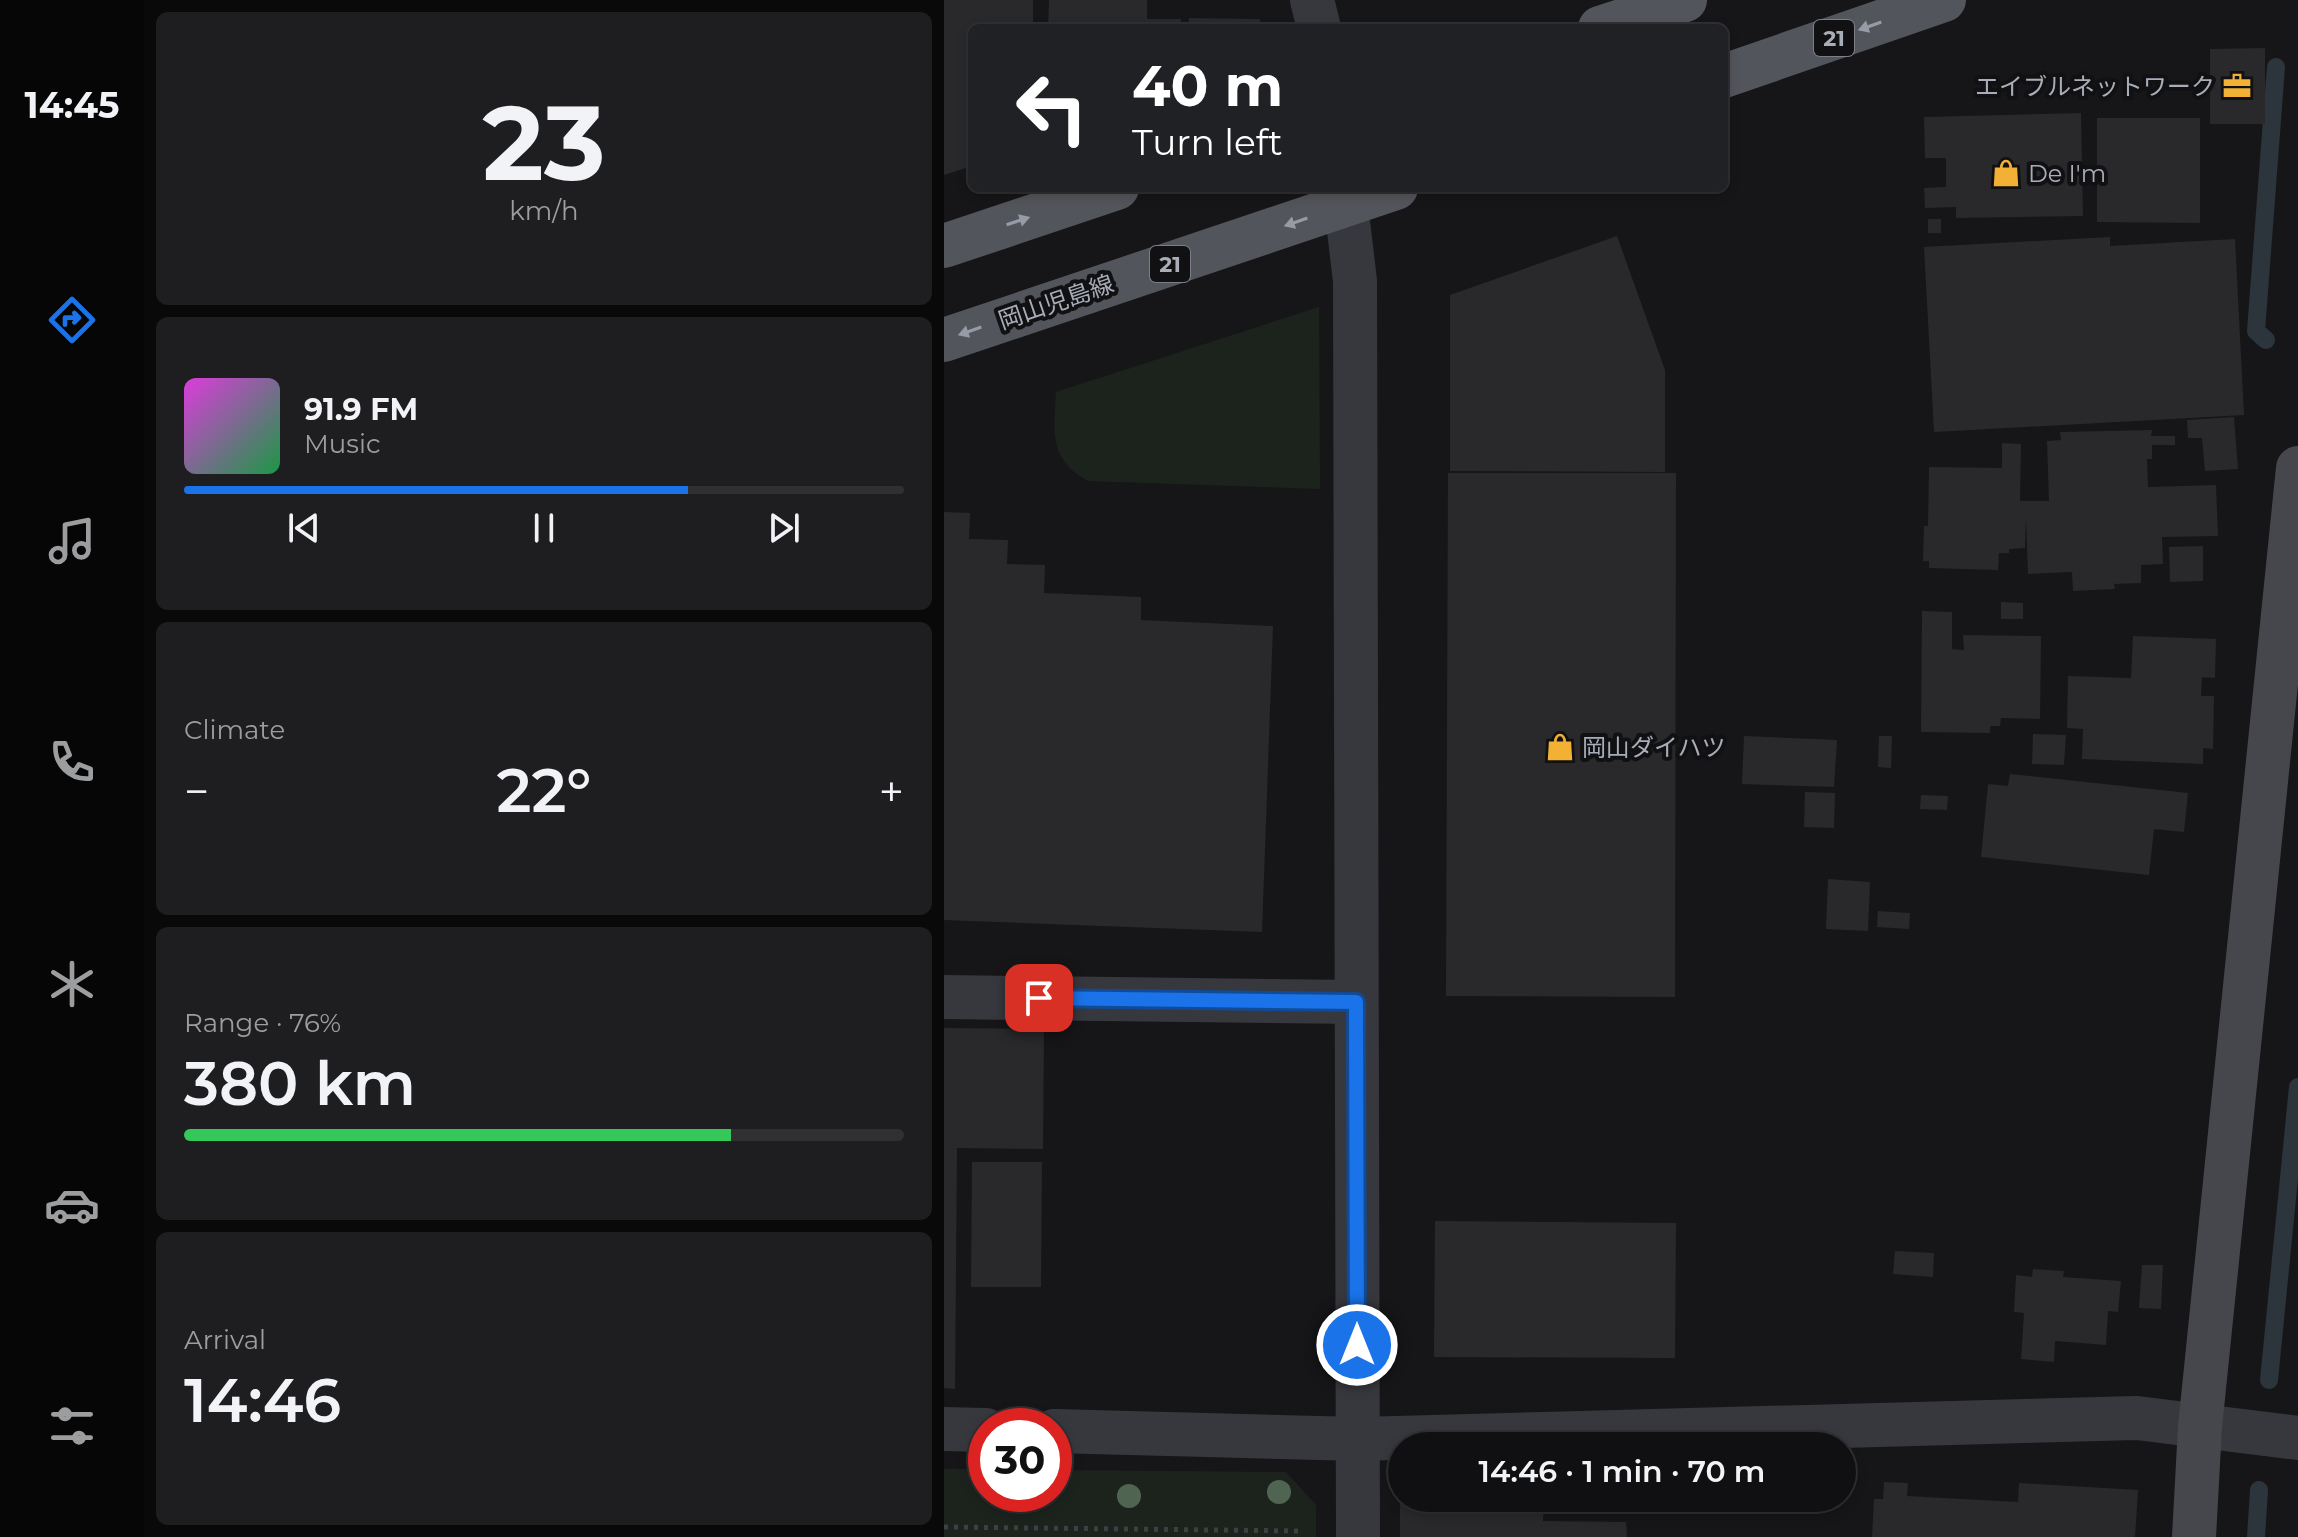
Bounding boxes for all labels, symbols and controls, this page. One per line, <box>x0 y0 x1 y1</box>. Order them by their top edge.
road number: 21 <box>1814 20 1854 56</box>
one-way arrow <box>1858 20 1882 32</box>
text: 40 m <box>1132 52 1283 120</box>
icon: left <box>1000 56 1104 160</box>
office icon: エイブルネットワーク <box>2222 71 2252 101</box>
place label: エイブルネットワーク <box>1975 72 2215 101</box>
text: 23 <box>483 79 605 206</box>
text: 14:45 <box>25 83 119 127</box>
text: Turn left <box>1132 120 1283 164</box>
shop icon: De I'm <box>1991 158 2021 188</box>
place label: De I'm <box>2028 159 2106 188</box>
text: km/h <box>509 195 579 227</box>
one-way arrow <box>1006 214 1030 226</box>
one-way arrow <box>1284 216 1308 229</box>
road number: 21 <box>1150 246 1190 282</box>
street label: 岡山児島線 <box>995 269 1117 335</box>
icon: directions <box>44 292 100 348</box>
one-way arrow <box>957 326 981 338</box>
text: 91.9 FM <box>304 391 418 428</box>
text: Music <box>304 428 381 460</box>
icon: previous <box>282 506 326 550</box>
icon: pause <box>522 506 566 550</box>
icon: next <box>762 506 806 550</box>
icon: music <box>44 513 100 569</box>
text: Climate <box>184 714 285 746</box>
shop icon: 岡山ダイハツ <box>1545 732 1575 762</box>
place label: 岡山ダイハツ <box>1582 733 1726 762</box>
icon: phone <box>44 734 100 790</box>
text: 22° <box>497 754 591 827</box>
text: − <box>184 764 209 818</box>
text: + <box>879 764 904 818</box>
icon: climate <box>44 956 100 1012</box>
pin <box>1005 964 1073 1032</box>
icon: arrive <box>1017 976 1061 1020</box>
text: Range · 76% <box>184 1007 341 1039</box>
text: 380 km <box>184 1047 416 1120</box>
icon: car <box>44 1177 100 1233</box>
position arrow <box>1315 1303 1399 1387</box>
text: Arrival <box>184 1324 266 1356</box>
text: 14:46 <box>184 1364 341 1437</box>
icon: filters <box>44 1398 100 1454</box>
speed limit sign: 30 <box>968 1408 1072 1512</box>
text: 14:46 · 1 min · 70 m <box>1479 1453 1765 1490</box>

